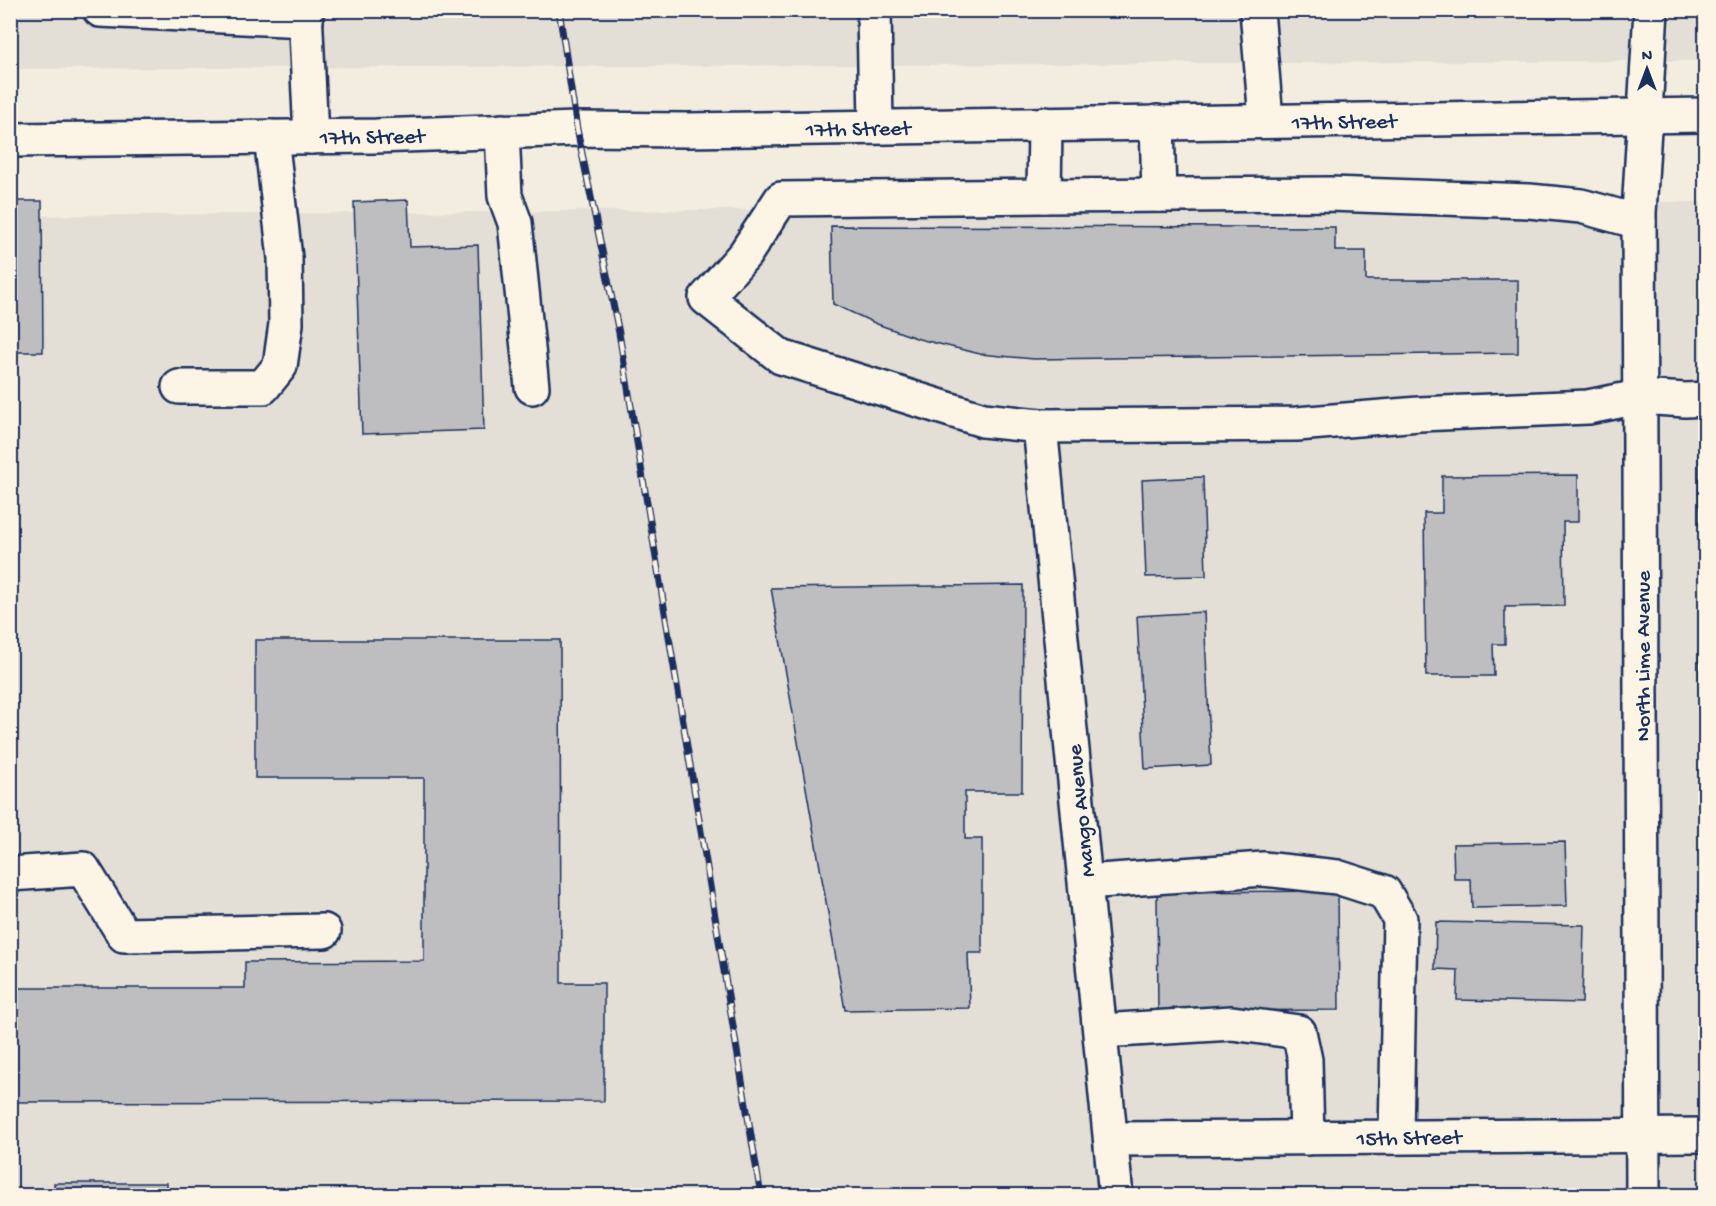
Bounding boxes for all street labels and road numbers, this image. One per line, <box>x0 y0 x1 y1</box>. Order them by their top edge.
street label: 17th Street <box>1290 110 1399 138</box>
street label: 17th Street <box>804 117 913 145</box>
street label: 17th Street <box>318 125 427 153</box>
street label: North Lime Avenue <box>1632 570 1658 741</box>
street label: Mango Avenue <box>1063 742 1103 878</box>
street label: 15th Street <box>1355 1126 1464 1154</box>

